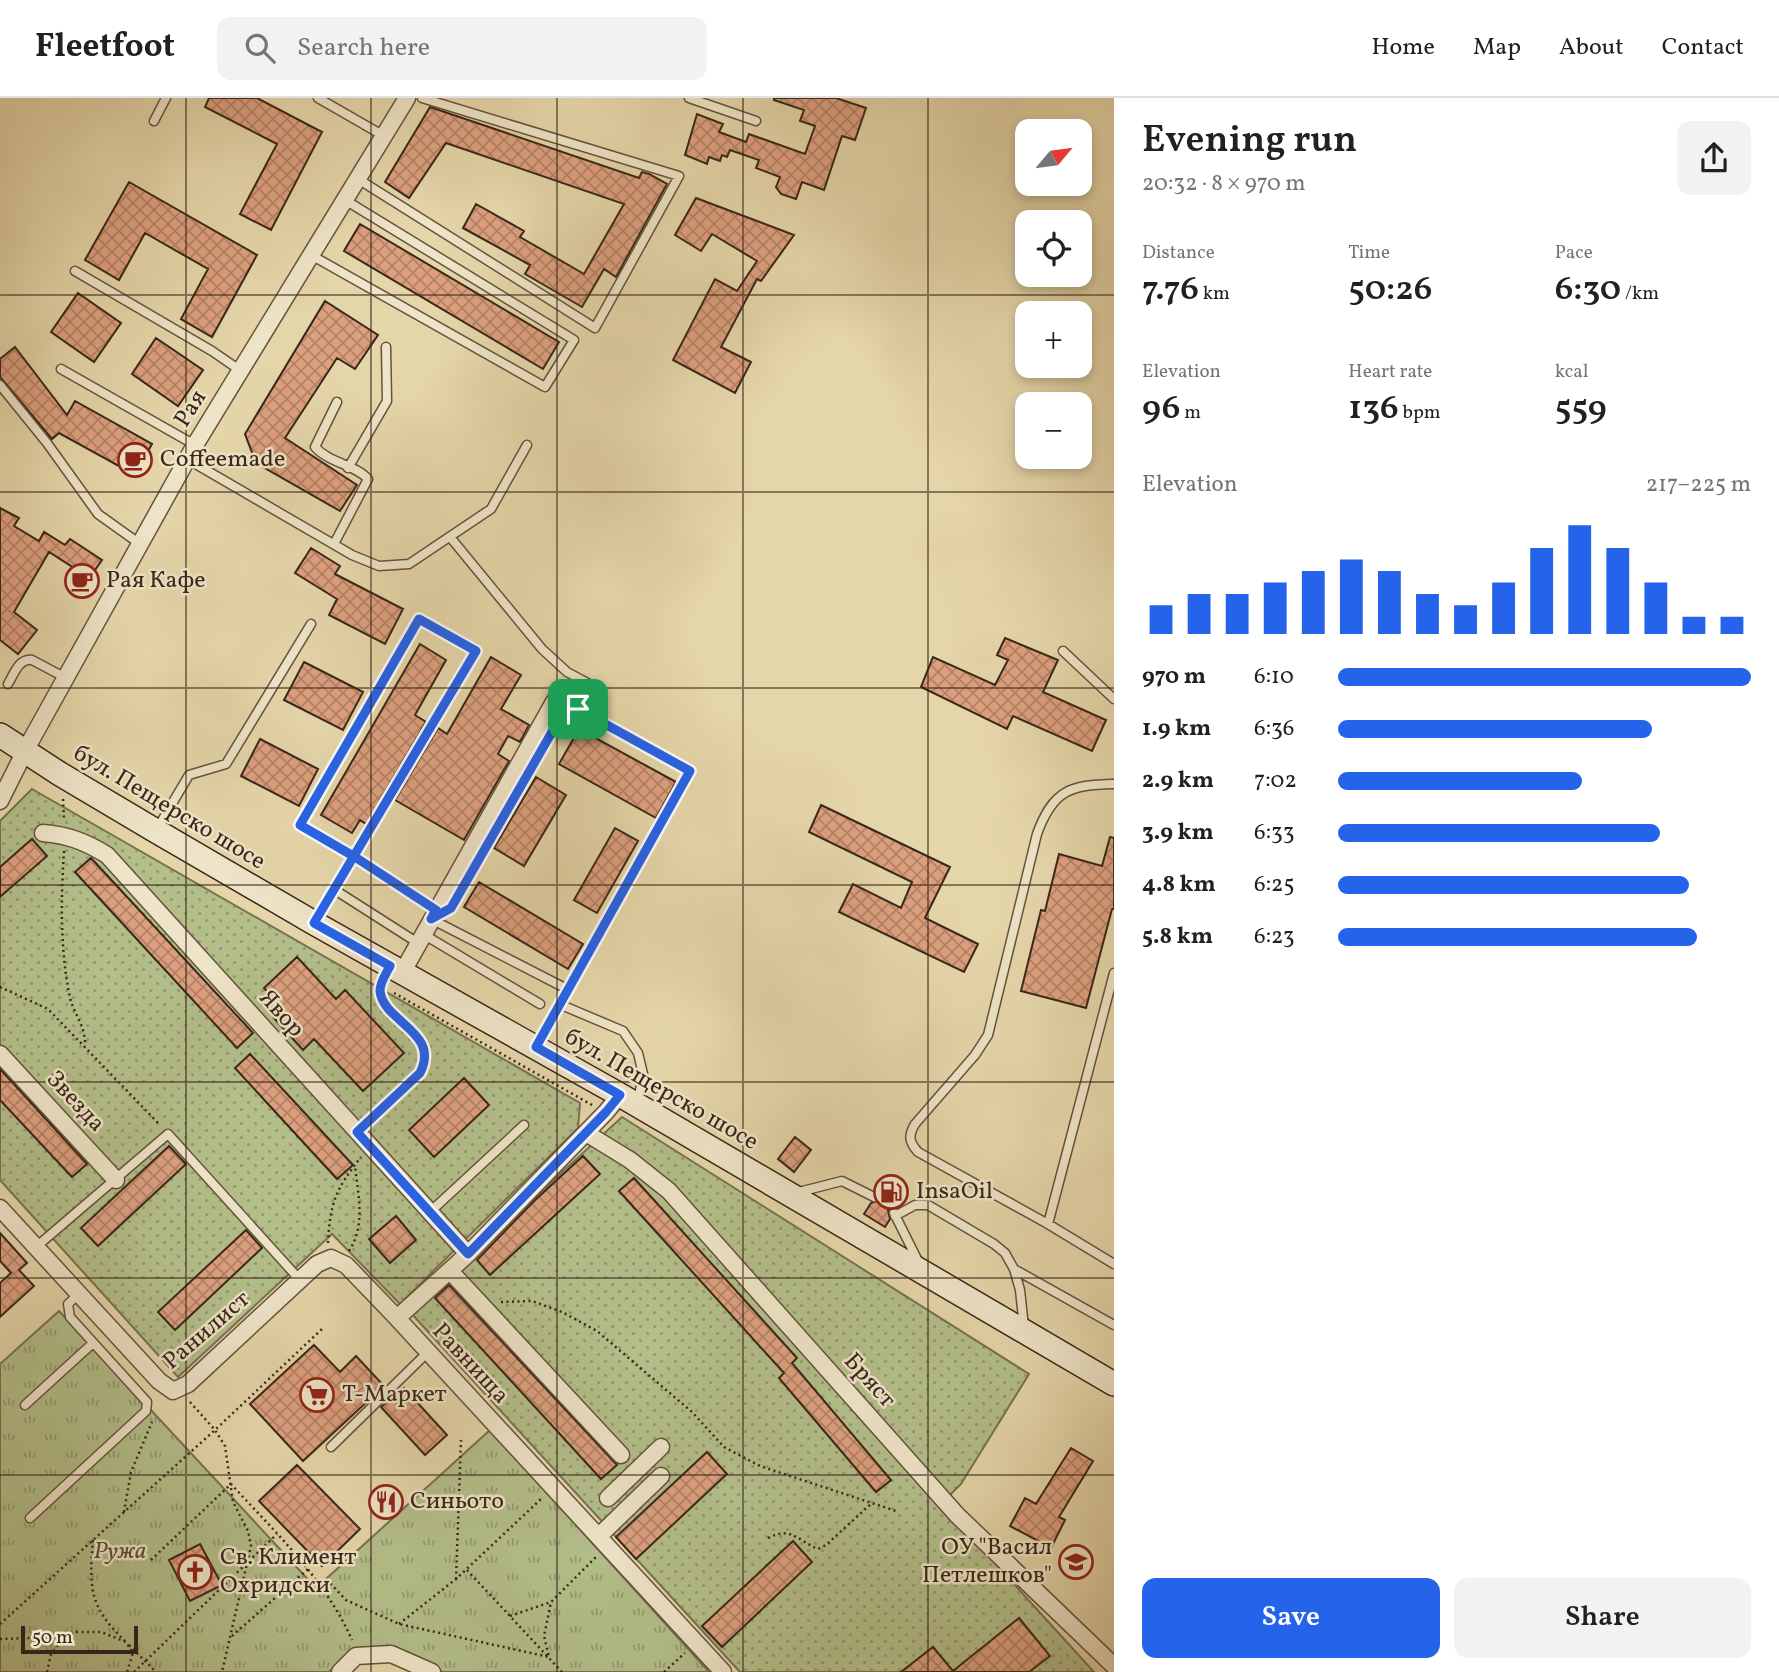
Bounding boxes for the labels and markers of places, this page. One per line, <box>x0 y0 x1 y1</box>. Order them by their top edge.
cafe icon: Coffeemade <box>116 441 154 479</box>
place label: Coffeemade <box>160 443 285 477</box>
cafe icon: Рая Кафе <box>63 562 101 600</box>
place label: Рая Кафе <box>106 564 206 598</box>
pin <box>548 679 608 739</box>
fuel station icon: InsaOil <box>872 1173 910 1211</box>
place label: InsaOil <box>916 1175 993 1209</box>
supermarket icon: Т-Маркет <box>298 1376 336 1414</box>
place label: Т-Маркет <box>342 1378 447 1412</box>
restaurant icon: Синьото <box>367 1483 405 1521</box>
place label: Синьото <box>410 1485 504 1519</box>
place label: ОУ "Васил Петлешков" <box>922 1531 1052 1593</box>
place label: Св. Климент Охридски <box>220 1541 356 1603</box>
school or university icon: ОУ "Васил Петлешков" <box>1057 1543 1095 1581</box>
church icon: Св. Климент Охридски <box>176 1553 214 1591</box>

